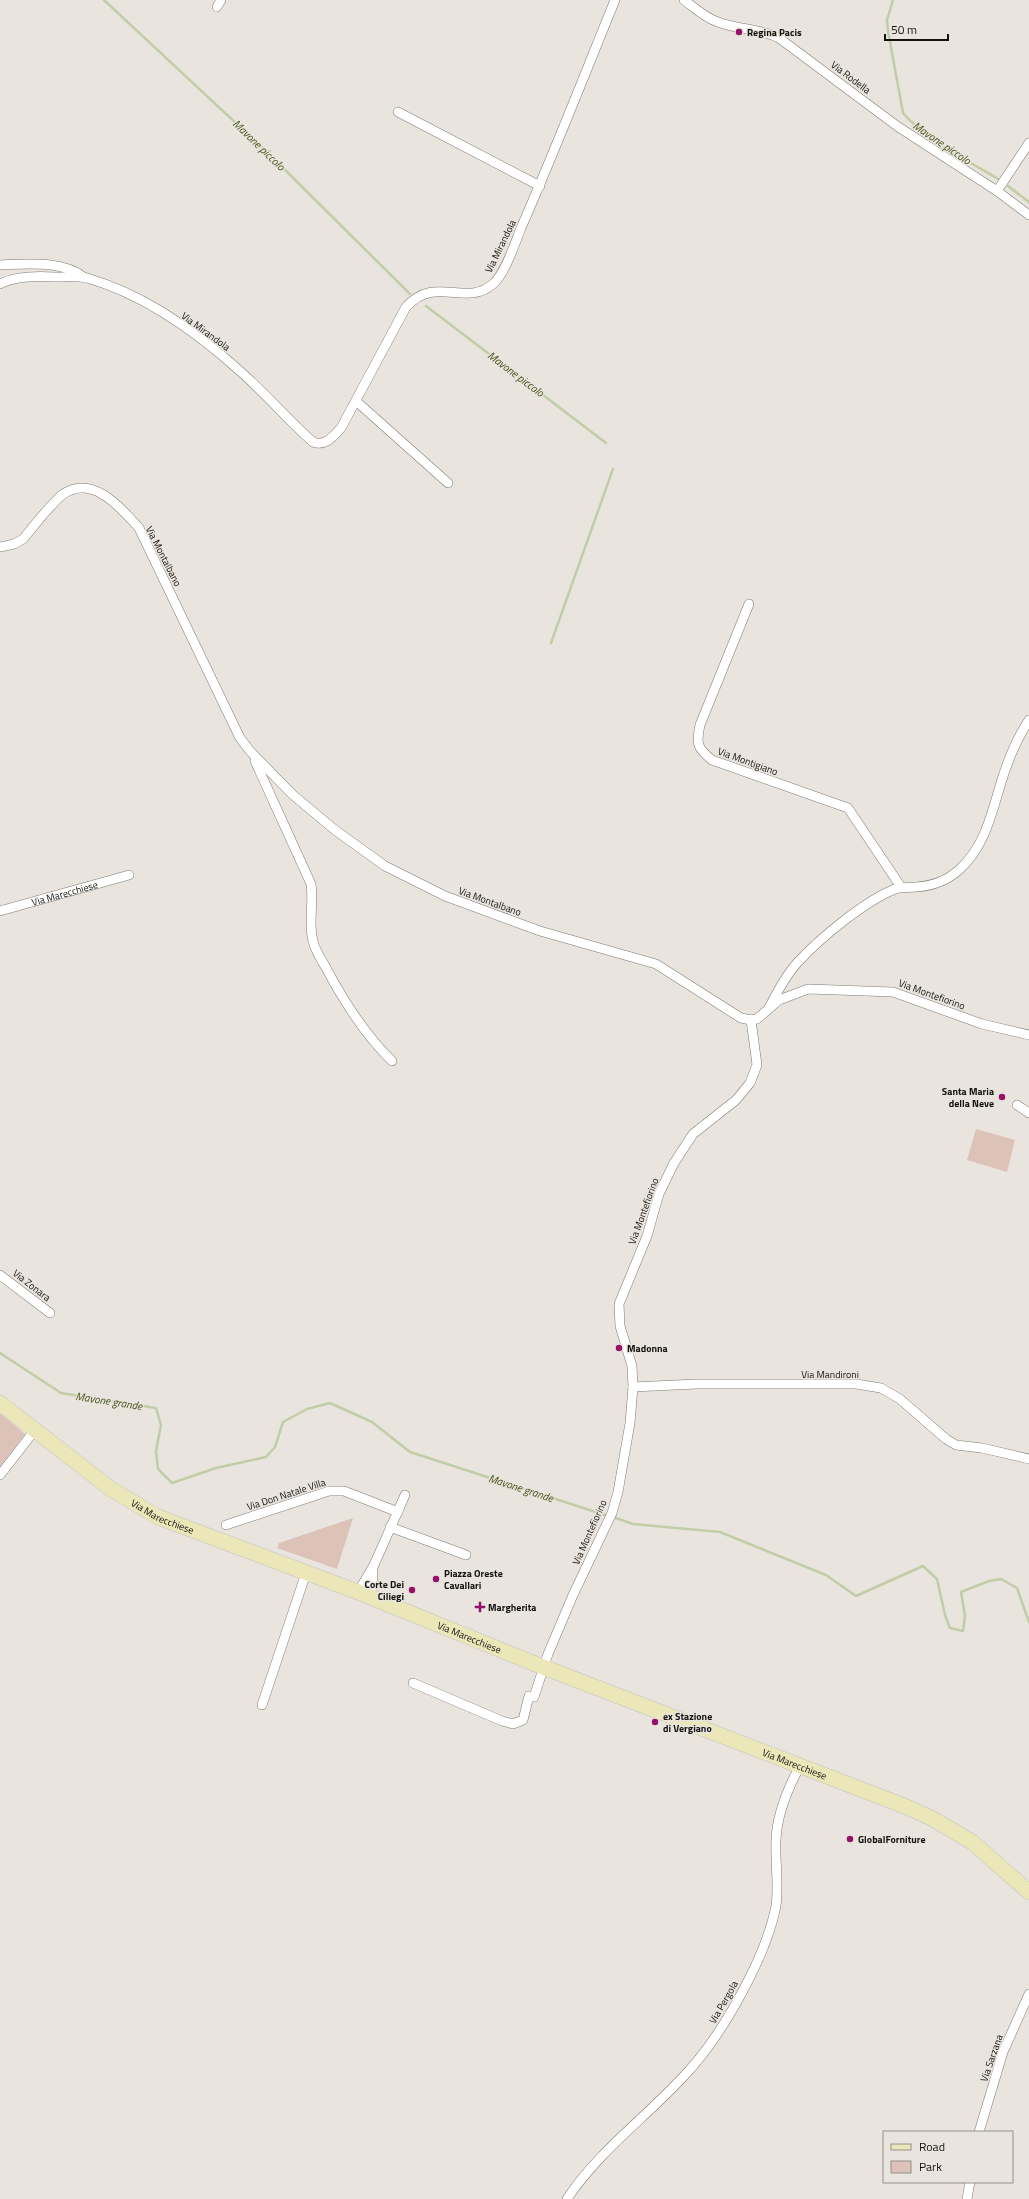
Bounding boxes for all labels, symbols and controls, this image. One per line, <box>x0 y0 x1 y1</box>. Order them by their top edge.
scale bar <box>885 16 948 42</box>
text: 50 m <box>891 20 917 39</box>
place label: Regina Pacis <box>747 25 802 40</box>
marker: Regina Pacis <box>734 27 744 37</box>
street label: Via Rodella <box>828 57 874 97</box>
water label: Mavone piccolo <box>229 116 289 174</box>
water label: Mavone piccolo <box>910 118 975 169</box>
street label: Via Mirandola <box>481 217 520 275</box>
street label: Via Mirandola <box>178 308 233 354</box>
water label: Mavone piccolo <box>484 347 548 401</box>
street label: Via Montalbano <box>142 523 185 589</box>
street label: Via Montigiano <box>716 744 780 779</box>
street label: Via Marecchiese <box>30 877 100 910</box>
street label: Via Montalbano <box>456 883 523 920</box>
street label: Via Montefiorino <box>896 975 967 1013</box>
place label: Santa Maria della Neve <box>942 1084 994 1111</box>
marker: Santa Maria della Neve <box>997 1092 1007 1102</box>
street label: Via Montefiorino <box>624 1176 662 1247</box>
street label: Via Zonara <box>9 1266 54 1305</box>
place label: Madonna <box>627 1341 668 1356</box>
marker: Madonna <box>614 1343 624 1353</box>
street label: Via Mandironi <box>801 1367 859 1382</box>
water label: Mavone grande <box>74 1388 144 1414</box>
water label: Mavone grande <box>487 1470 556 1506</box>
street label: Via Don Natale Villa <box>245 1475 327 1514</box>
street label: Via Marecchiese <box>128 1496 196 1538</box>
street label: Via Montefiorino <box>568 1497 611 1567</box>
place label: Piazza Oreste Cavallari <box>444 1566 503 1593</box>
marker: Piazza Oreste Cavallari <box>431 1574 441 1584</box>
place label: Corte Dei Ciliegi <box>365 1577 404 1604</box>
marker: Corte Dei Ciliegi <box>407 1585 417 1595</box>
place label: Margherita <box>488 1600 536 1615</box>
marker: Margherita <box>475 1602 485 1612</box>
street label: Via Marecchiese <box>435 1618 504 1657</box>
place label: ex Stazione di Vergiano <box>663 1709 712 1736</box>
marker: ex Stazione di Vergiano <box>650 1717 660 1727</box>
street label: Via Marecchiese <box>760 1745 829 1783</box>
place label: GlobalForniture <box>858 1832 926 1847</box>
marker: GlobalForniture <box>845 1834 855 1844</box>
street label: Via Pergola <box>705 1978 742 2026</box>
street label: Via Sarzana <box>976 2033 1007 2084</box>
legend <box>883 2131 1013 2183</box>
text: Road <box>919 2137 945 2156</box>
text: Park <box>919 2157 942 2176</box>

